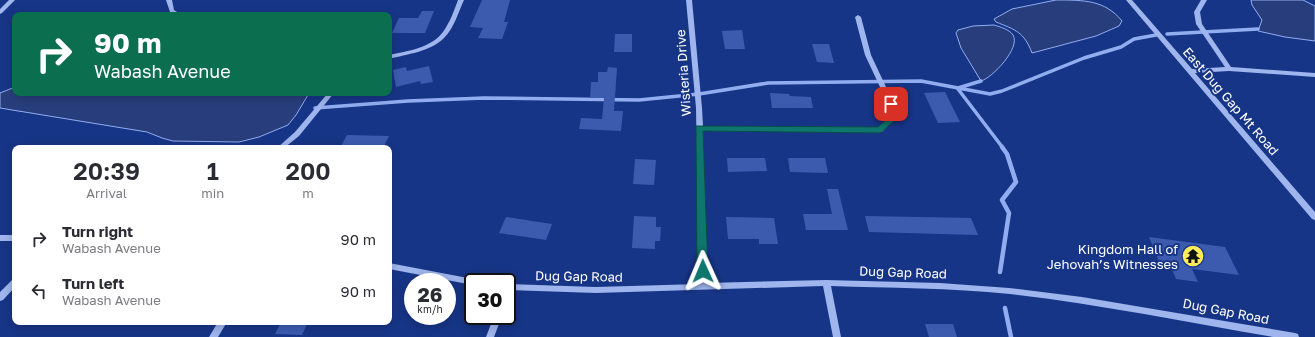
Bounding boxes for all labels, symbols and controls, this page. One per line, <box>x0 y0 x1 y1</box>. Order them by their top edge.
text: 90 m <box>94 26 161 59</box>
icon: right <box>28 28 80 80</box>
street label: Wisteria Drive <box>672 29 694 117</box>
street label: East Dug Gap Mt Road <box>1180 44 1282 158</box>
text: Wabash Avenue <box>94 60 231 82</box>
pin <box>874 87 908 121</box>
icon: arrive <box>880 93 902 115</box>
text: 20:39 <box>73 156 140 185</box>
text: 1 <box>207 156 219 185</box>
text: 200 <box>286 156 331 185</box>
text: Arrival <box>86 185 127 201</box>
text: min <box>201 185 224 201</box>
text: m <box>302 185 314 201</box>
text: Turn right <box>62 222 133 240</box>
icon: right <box>28 228 50 250</box>
text: 90 m <box>341 230 376 248</box>
text: Wabash Avenue <box>62 240 161 256</box>
place label: Kingdom Hall of Jehovah’s Witnesses <box>1047 241 1178 272</box>
temple icon: Kingdom Hall of Jehovah’s Witnesses <box>1180 243 1206 269</box>
position arrow <box>682 250 724 292</box>
street label: Dug Gap Road <box>859 262 947 282</box>
street label: Dug Gap Road <box>535 267 623 285</box>
speed limit sign: 30 <box>464 273 516 325</box>
text: Turn left <box>62 274 124 292</box>
icon: left <box>28 280 50 302</box>
text: 90 m <box>341 282 376 300</box>
text: 26 <box>418 282 442 306</box>
text: Wabash Avenue <box>62 292 161 308</box>
street label: Dug Gap Road <box>1181 295 1271 327</box>
text: km/h <box>417 303 443 315</box>

